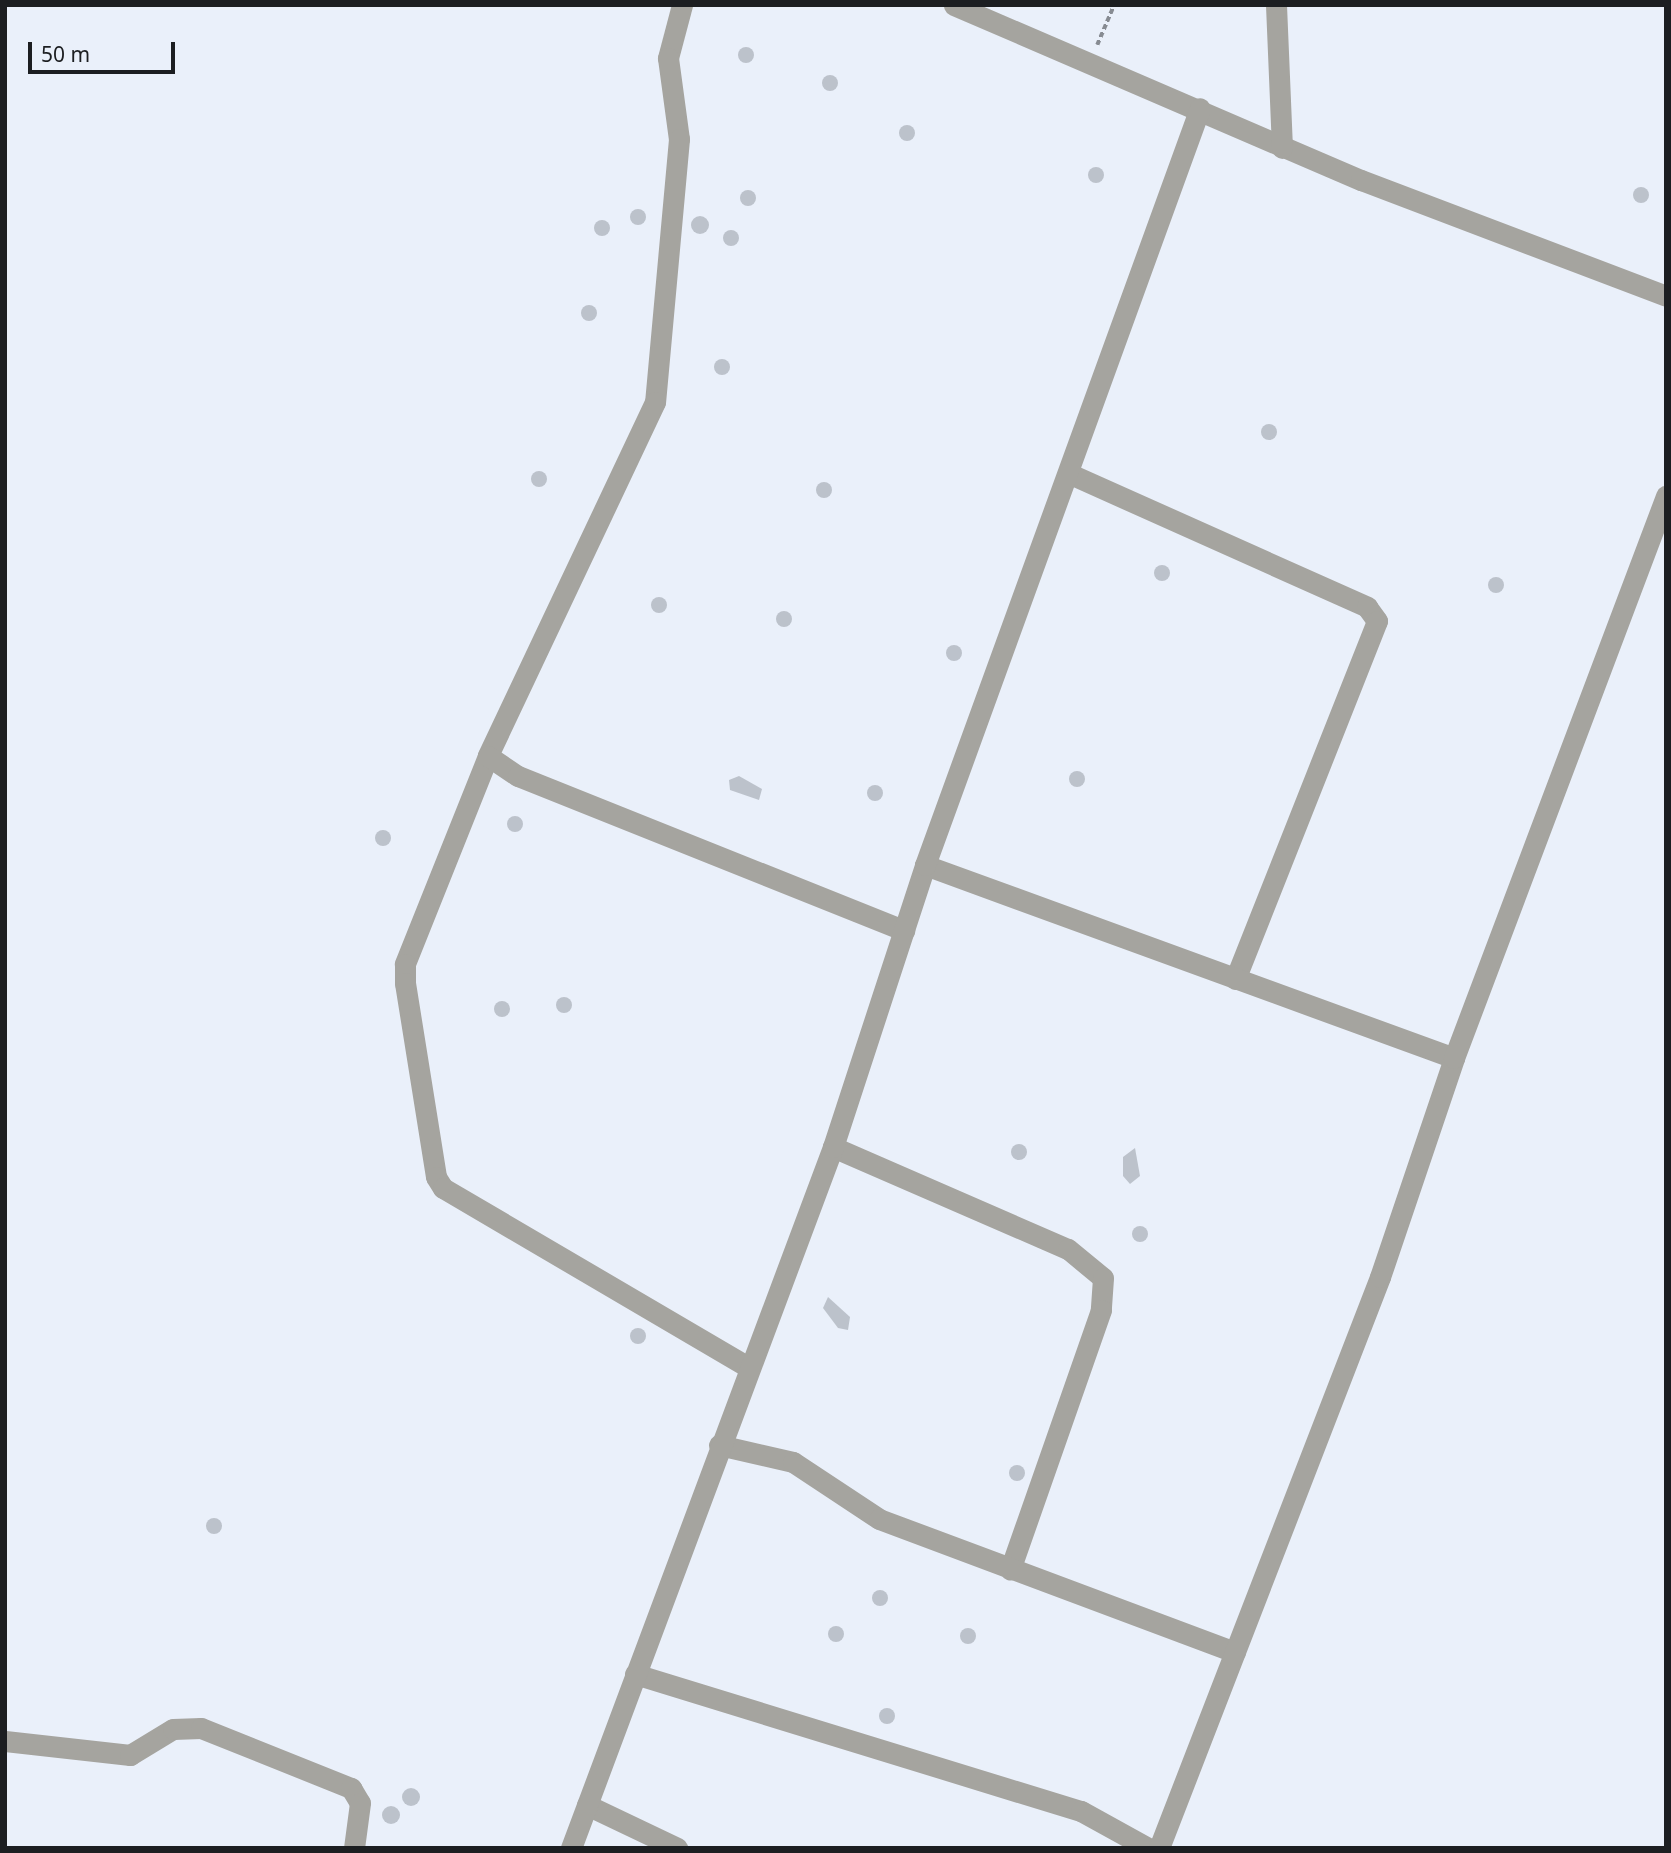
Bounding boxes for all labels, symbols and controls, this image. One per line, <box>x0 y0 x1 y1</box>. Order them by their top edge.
scale bar <box>32 28 178 72</box>
text: 50 m <box>41 40 90 68</box>

